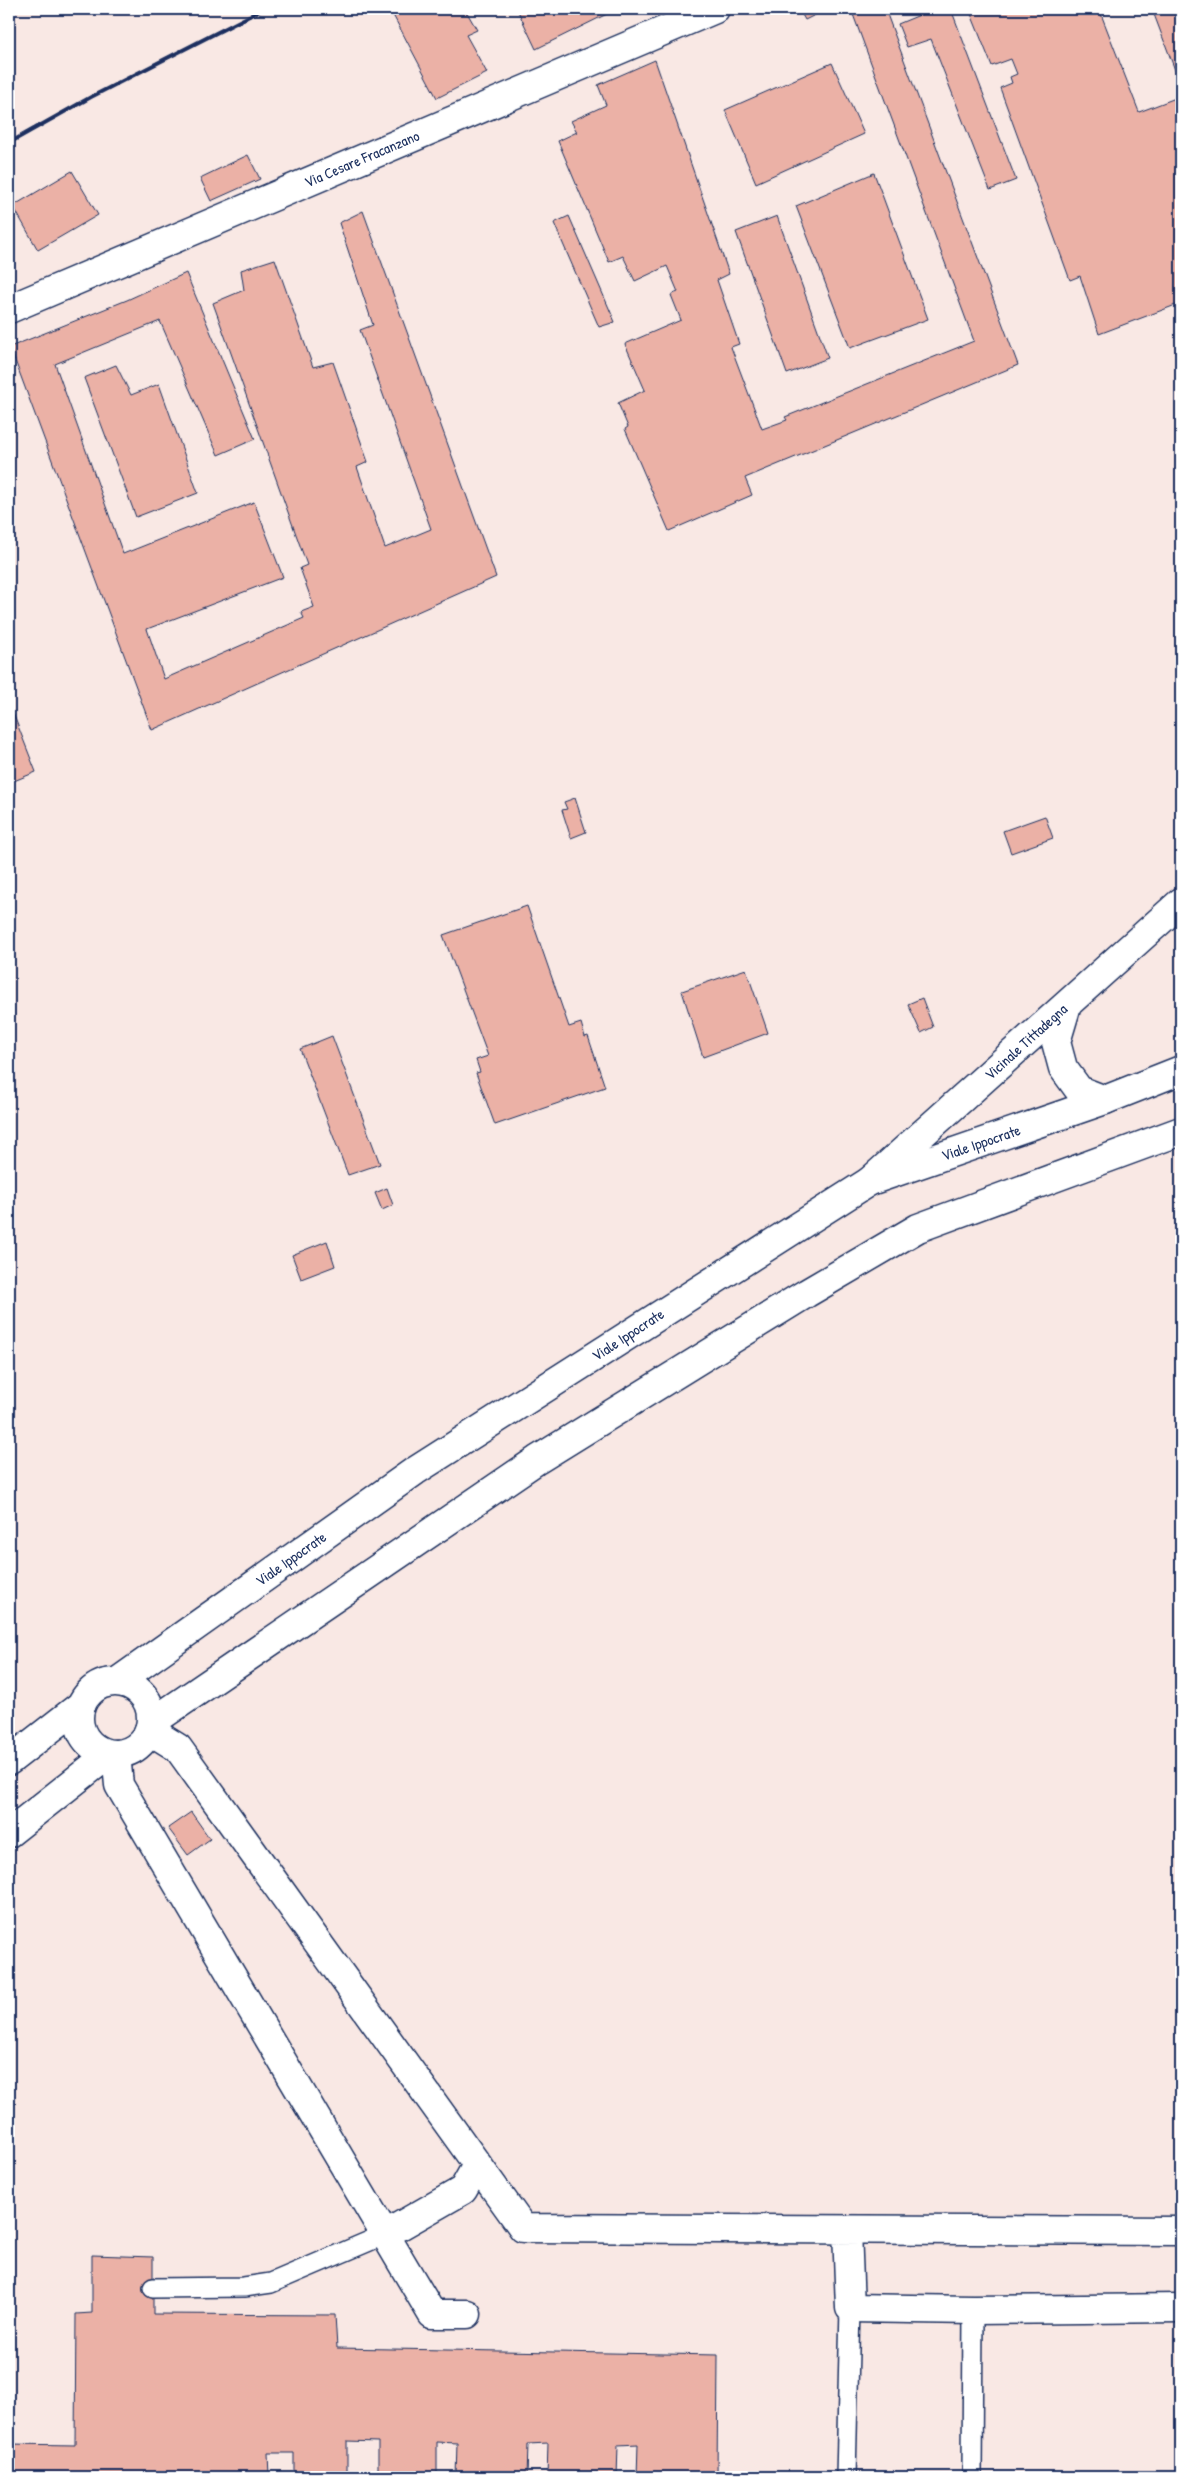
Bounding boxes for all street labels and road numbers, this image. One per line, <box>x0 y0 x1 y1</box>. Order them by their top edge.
street label: Via Cesare Fracanzano <box>301 125 423 192</box>
street label: Vicinale Tittadegna <box>980 999 1072 1084</box>
street label: Viale Ippocrate <box>939 1119 1023 1166</box>
street label: Viale Ippocrate <box>588 1303 668 1366</box>
street label: Viale Ippocrate <box>251 1526 330 1591</box>

